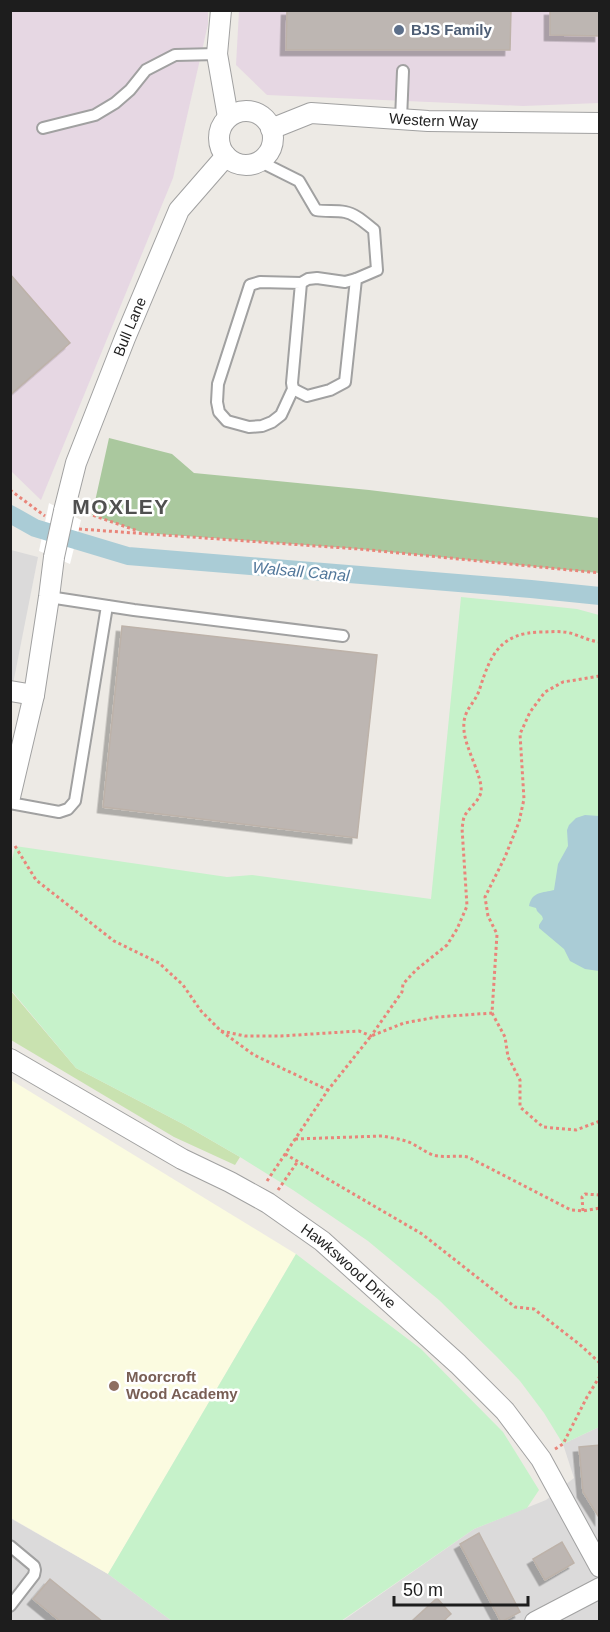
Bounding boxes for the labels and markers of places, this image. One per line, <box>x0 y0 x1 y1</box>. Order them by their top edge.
place label: BJS Family <box>411 21 493 38</box>
marker: BJS Family <box>392 23 406 37</box>
place label: Moorcroft Wood Academy <box>126 1368 238 1402</box>
marker: Moorcroft Wood Academy <box>107 1379 121 1393</box>

